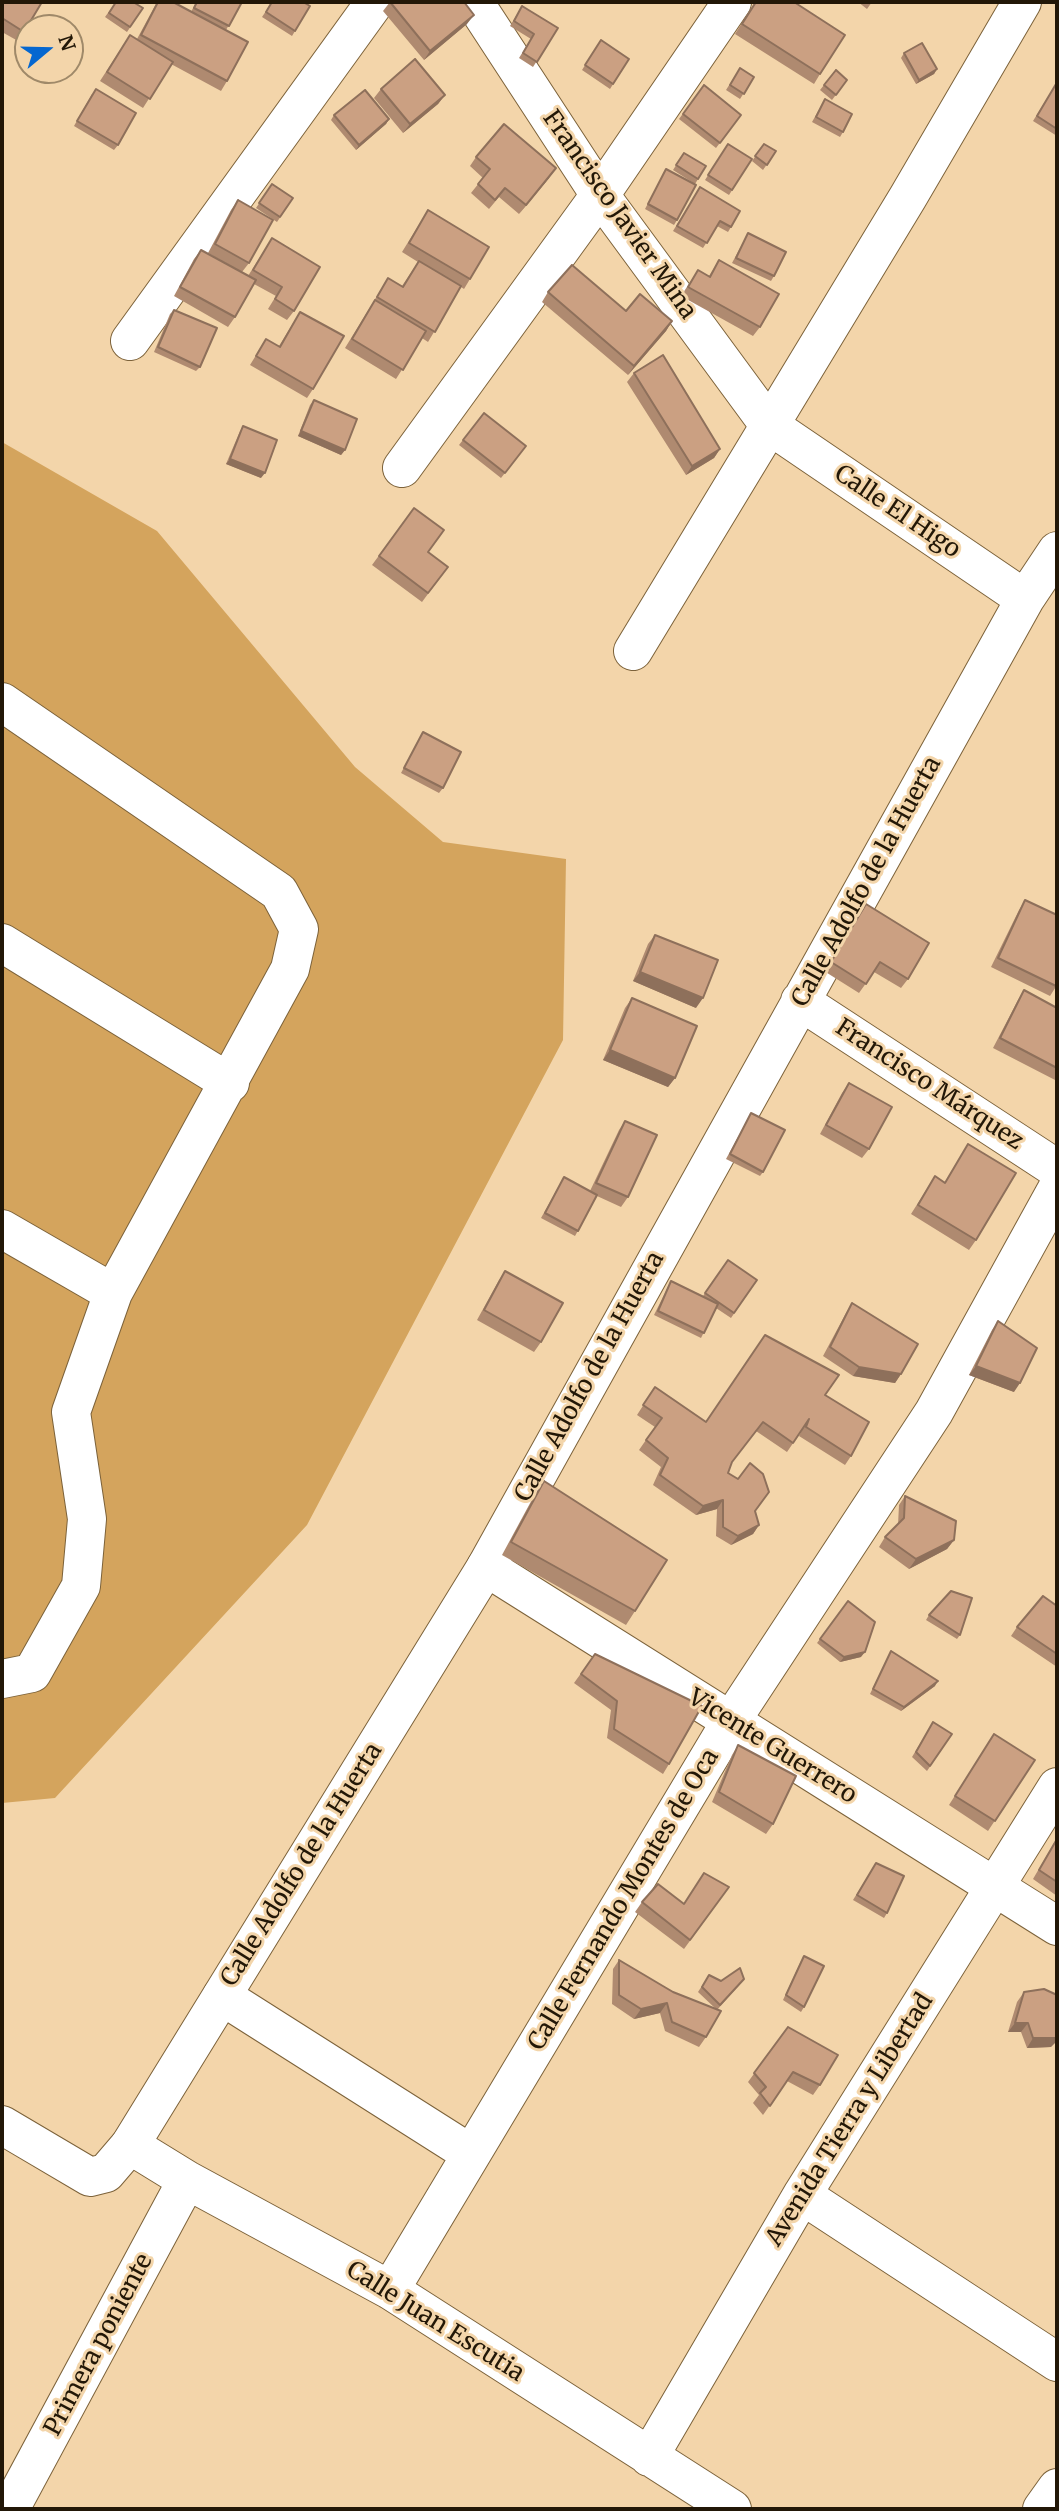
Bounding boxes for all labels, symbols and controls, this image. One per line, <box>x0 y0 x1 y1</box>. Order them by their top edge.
north arrow <box>14 14 84 84</box>
text: N <box>53 32 81 54</box>
street label: Francisco Javier Mina <box>536 105 702 325</box>
street label: Calle El Higo <box>829 459 965 565</box>
street label: Calle Adolfo de la Huerta <box>786 752 948 1012</box>
street label: Francisco Márquez <box>830 1014 1028 1156</box>
street label: Calle Adolfo de la Huerta <box>509 1247 671 1507</box>
street label: Vicente Guerrero <box>682 1684 862 1810</box>
street label: Calle Adolfo de la Huerta <box>215 1738 389 1992</box>
street label: Calle Fernando Montes de Oca <box>523 1744 725 2056</box>
street label: Avenida Tierra y Libertad <box>760 1988 940 2252</box>
street label: Primera poniente <box>39 2249 159 2441</box>
street label: Calle Juan Escutia <box>341 2256 529 2388</box>

